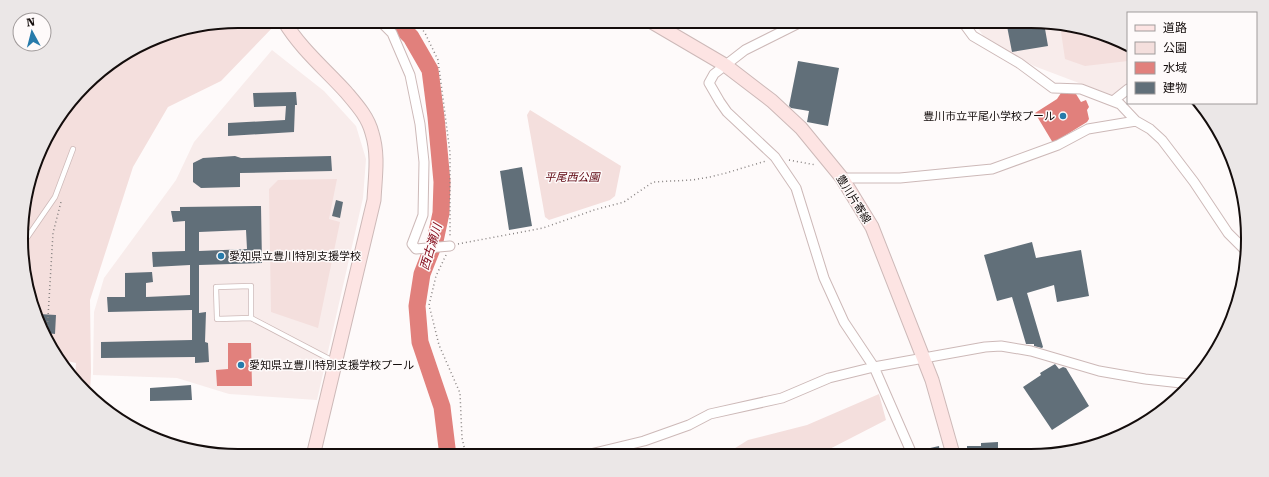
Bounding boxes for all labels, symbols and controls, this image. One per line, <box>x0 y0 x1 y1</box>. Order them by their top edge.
north arrow <box>12 12 52 52</box>
legend <box>1127 12 1257 104</box>
text: N <box>26 16 36 30</box>
text: 道路 <box>1163 21 1187 35</box>
text: 公園 <box>1163 41 1187 55</box>
text: 水域 <box>1163 61 1187 75</box>
text: 建物 <box>1163 81 1187 95</box>
place label: 豊川市立平尾小学校プール <box>923 110 1055 123</box>
marker: 豊川市立平尾小学校プール <box>1058 111 1068 121</box>
park label: 平尾西公園 <box>545 171 601 184</box>
street label: 豊川片寄線 <box>833 172 874 226</box>
water label: 西古瀬川 <box>417 220 445 272</box>
place label: 愛知県立豊川特別支援学校 <box>229 250 361 263</box>
marker: 愛知県立豊川特別支援学校 <box>216 251 226 261</box>
place label: 愛知県立豊川特別支援学校プール <box>249 359 414 372</box>
marker: 愛知県立豊川特別支援学校プール <box>236 360 246 370</box>

